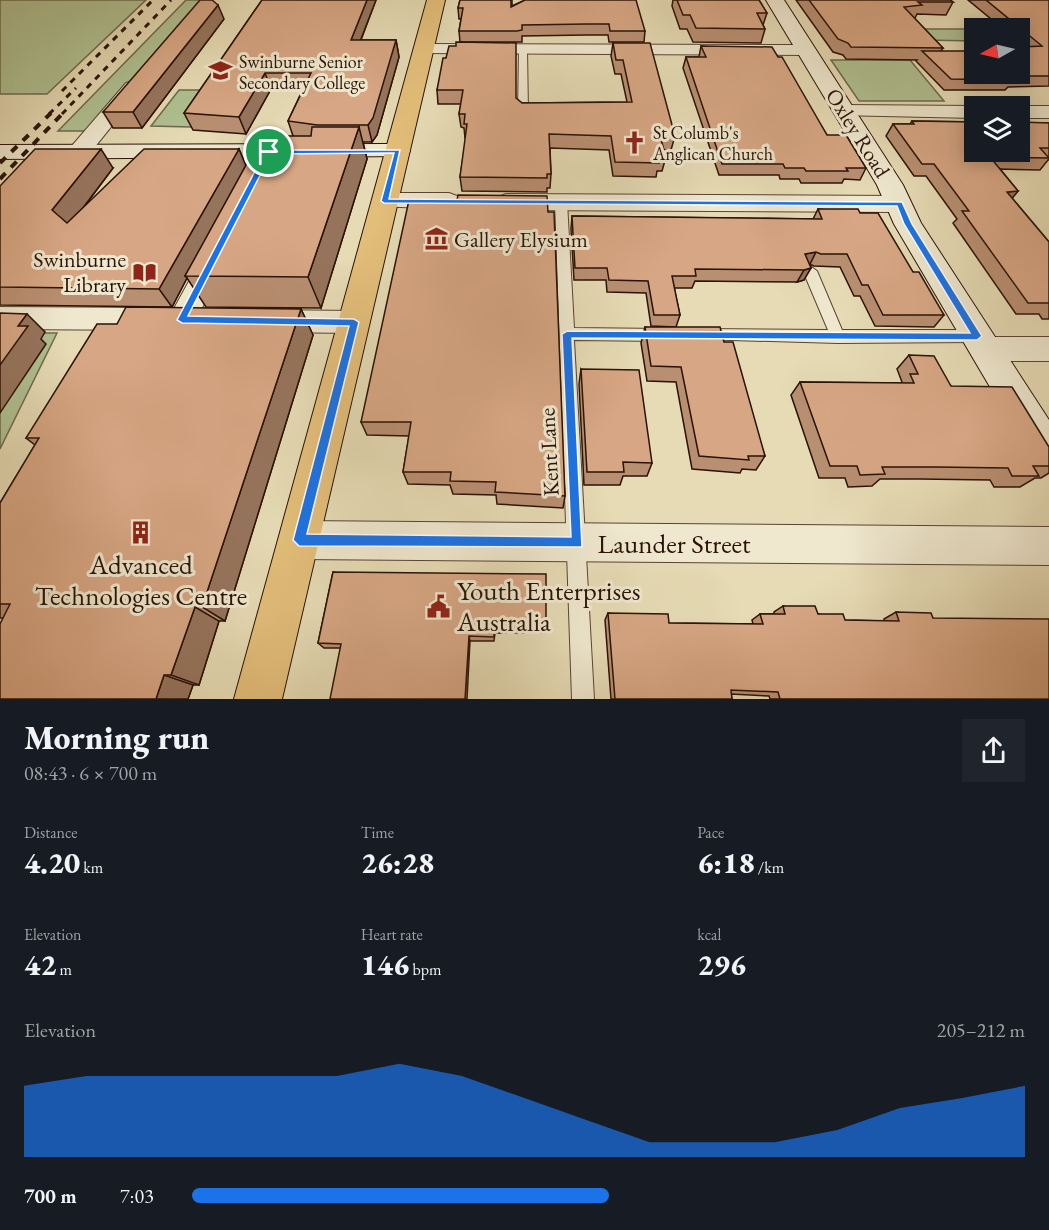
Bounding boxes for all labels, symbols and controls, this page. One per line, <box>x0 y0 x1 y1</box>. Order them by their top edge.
north arrow <box>964 18 1030 84</box>
map controls <box>964 18 1030 162</box>
place label: Swinburne Senior Secondary College <box>239 50 365 94</box>
school or university icon: Swinburne Senior Secondary College <box>208 58 234 84</box>
street label: Oxley Road <box>819 83 897 184</box>
button: layers <box>964 96 1030 162</box>
place label: St Columb's Anglican Church <box>652 121 773 165</box>
pin <box>243 126 294 177</box>
church icon: St Columb's Anglican Church <box>622 129 648 155</box>
icon: arrive <box>252 135 285 168</box>
place label: Gallery Elysium <box>454 225 588 254</box>
museum icon: Gallery Elysium <box>423 226 449 252</box>
place label: Swinburne Library <box>33 245 126 299</box>
library icon: Swinburne Library <box>131 259 157 285</box>
street label: Kent Lane <box>532 407 566 497</box>
building icon: Advanced Technologies Centre <box>128 519 154 545</box>
street label: Launder Street <box>598 526 751 561</box>
place label: Advanced Technologies Centre <box>35 547 247 613</box>
place label: Youth Enterprises Australia <box>456 573 640 639</box>
public building icon: Youth Enterprises Australia <box>426 593 452 619</box>
text: Morning run <box>24 716 209 759</box>
button: share <box>962 719 1025 782</box>
text: 08:43 · 6 × 700 m <box>24 760 157 786</box>
text: Distance <box>24 822 77 843</box>
text: Time <box>361 822 394 843</box>
text: Pace <box>697 822 724 843</box>
text: 4.20 <box>24 843 80 882</box>
text: 26:28 <box>361 843 434 882</box>
text: 6:18 <box>697 843 755 882</box>
text: km <box>80 857 103 878</box>
text: /km <box>755 857 784 878</box>
text: Elevation <box>24 924 82 945</box>
text: Heart rate <box>361 924 423 945</box>
text: kcal <box>697 924 721 945</box>
text: 42 <box>24 945 56 984</box>
text: 146 <box>361 945 409 984</box>
text: 296 <box>697 945 746 984</box>
text: m <box>56 959 72 980</box>
text: bpm <box>409 959 441 980</box>
text: Elevation <box>24 1017 96 1043</box>
text: 205–212 m <box>937 1017 1025 1043</box>
text: 700 m <box>24 1183 77 1209</box>
text: 7:03 <box>120 1183 154 1209</box>

